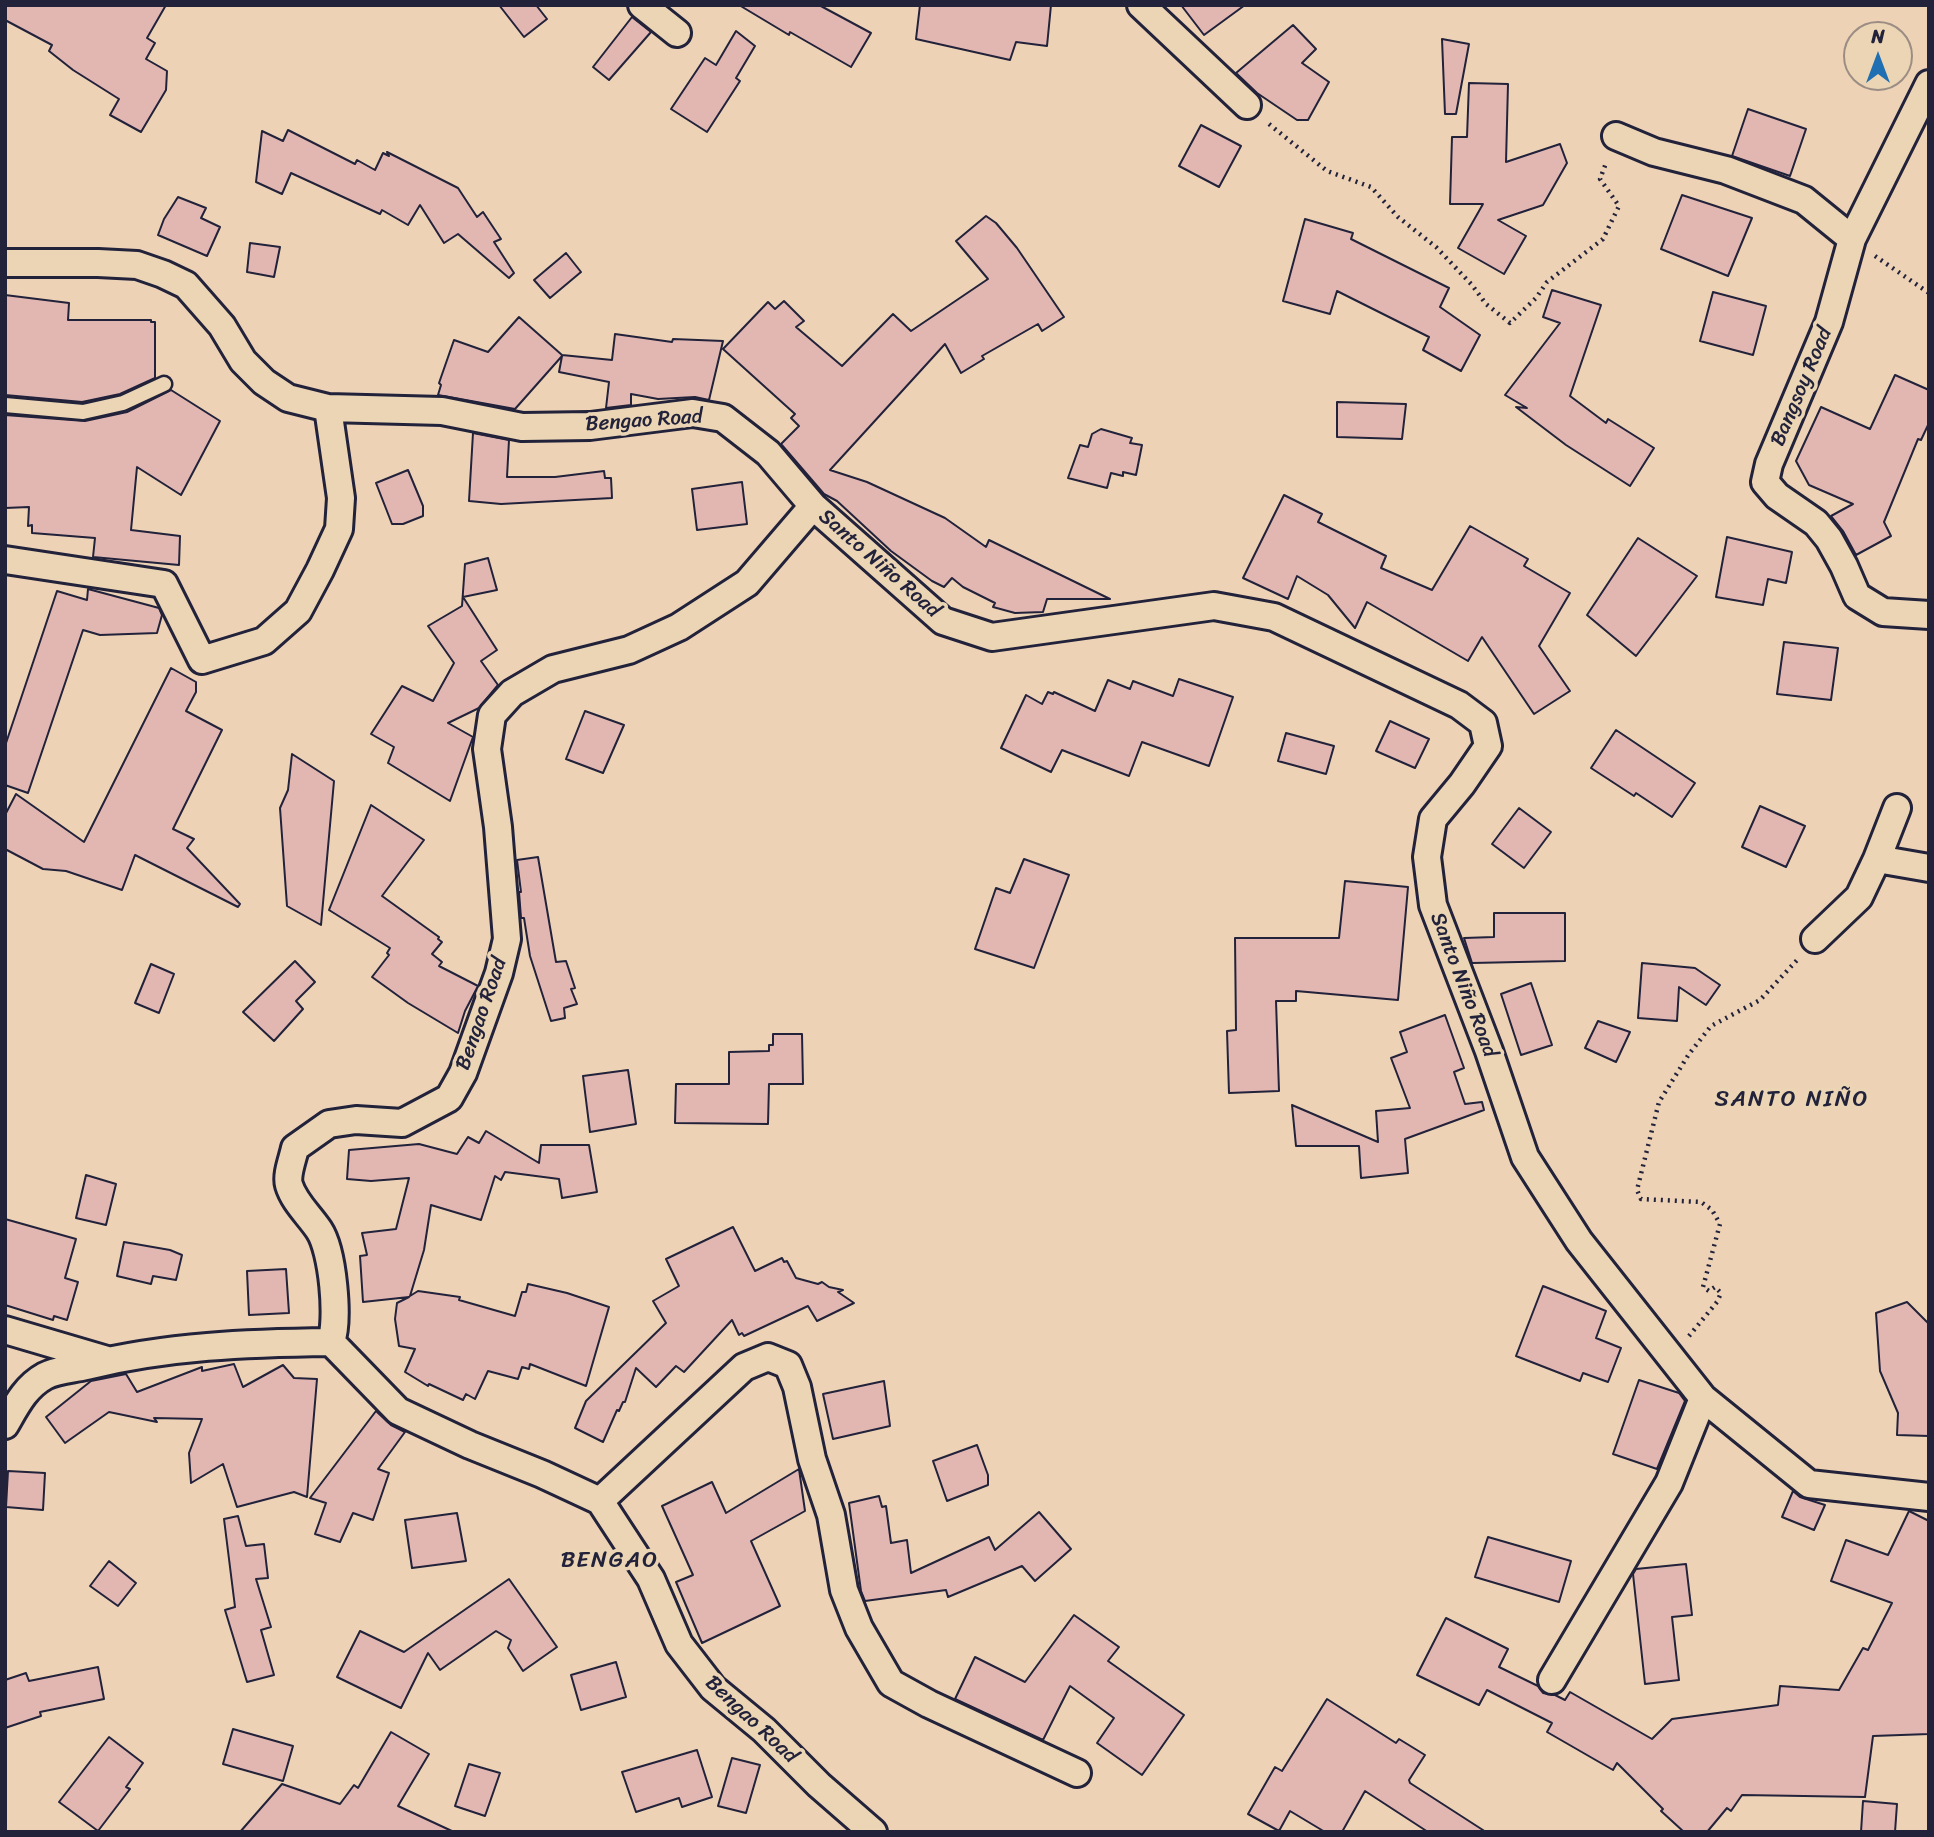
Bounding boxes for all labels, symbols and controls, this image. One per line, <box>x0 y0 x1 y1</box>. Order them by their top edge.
text: N <box>1871 20 1885 53</box>
north arrow <box>1843 21 1913 91</box>
street label: Bangsoy Road <box>1766 324 1838 450</box>
street label: Bengao Road <box>585 404 703 438</box>
street label: Santo Niño Road <box>813 504 945 624</box>
street label: Santo Niño Road <box>1424 909 1502 1061</box>
street label: Bengao Road <box>451 954 513 1074</box>
district label: SANTO NIÑO <box>1716 1086 1868 1114</box>
district label: BENGAO <box>562 1547 658 1575</box>
street label: Bengao Road <box>699 1671 803 1769</box>

